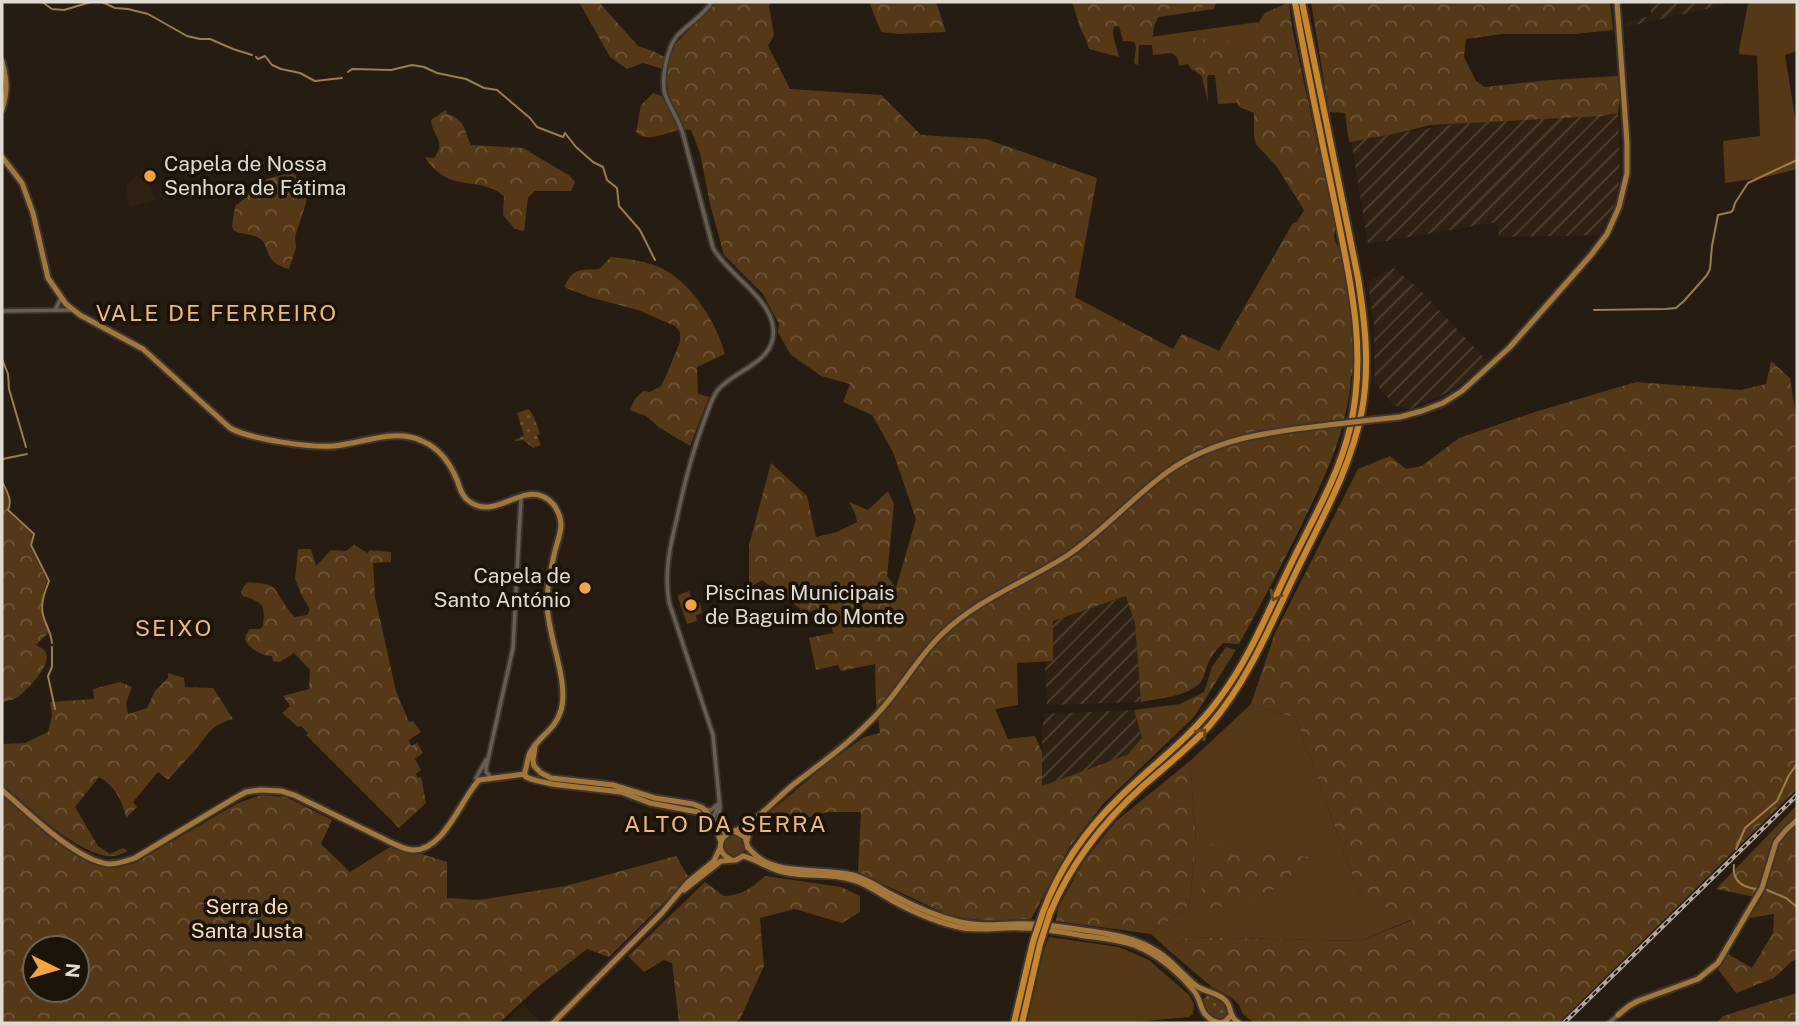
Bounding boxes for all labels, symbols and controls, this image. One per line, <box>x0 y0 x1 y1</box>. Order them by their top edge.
place label: Capela de Nossa Senhora de Fátima <box>164 151 346 200</box>
marker: Capela de Nossa Senhora de Fátima <box>142 168 158 184</box>
district label: VALE DE FERREIRO <box>96 299 338 326</box>
place label: Capela de Santo António <box>433 563 571 612</box>
marker: Capela de Santo António <box>577 580 593 596</box>
place label: Piscinas Municipais de Baguim do Monte <box>705 580 905 629</box>
one-way arrow <box>1269 589 1283 601</box>
marker: Piscinas Municipais de Baguim do Monte <box>683 597 699 613</box>
district label: SEIXO <box>135 614 213 641</box>
one-way arrow <box>1194 728 1206 741</box>
district label: ALTO DA SERRA <box>624 810 828 837</box>
park label: Serra de Santa Justa <box>191 894 303 943</box>
north arrow <box>21 934 91 1004</box>
text: N <box>61 962 85 979</box>

